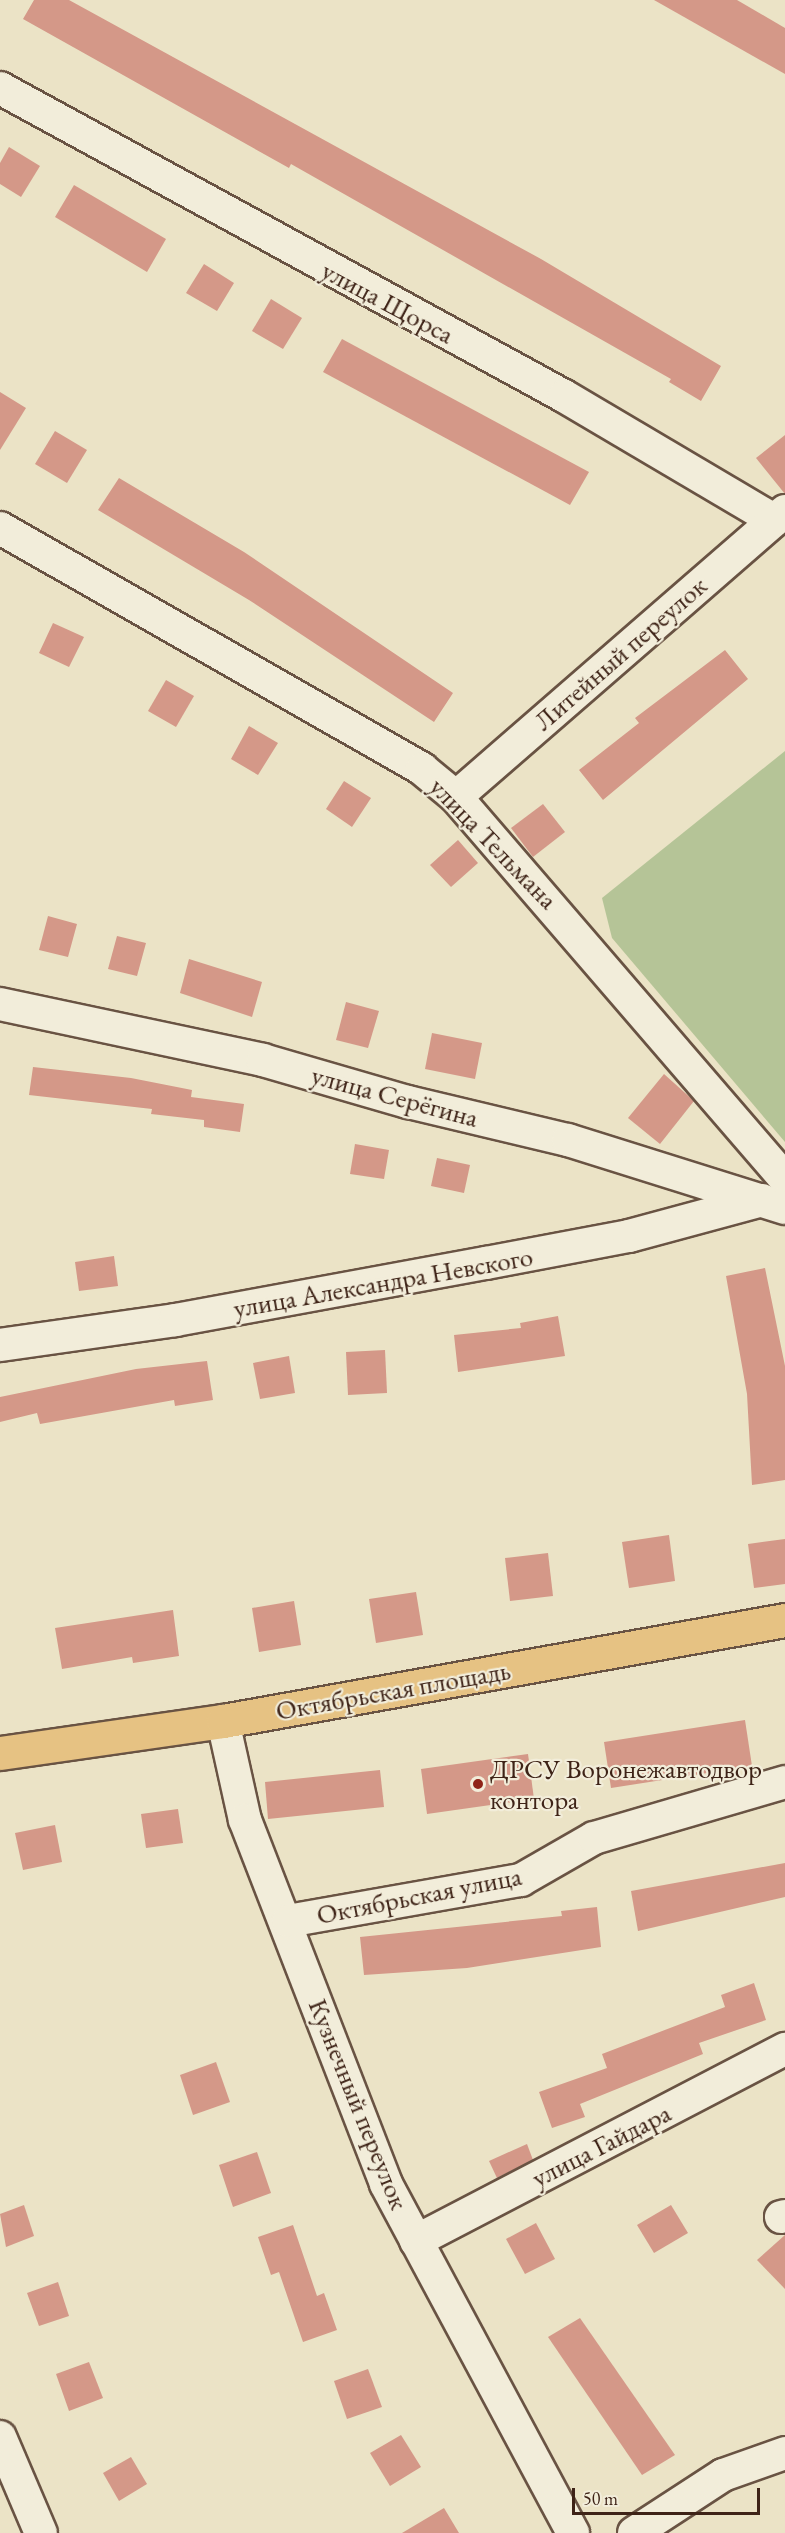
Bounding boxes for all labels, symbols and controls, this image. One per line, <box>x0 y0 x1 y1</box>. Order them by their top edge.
street label: улица Щорса <box>316 254 460 350</box>
street label: Литейный переулок <box>527 569 713 737</box>
street label: улица Тельмана <box>423 770 565 916</box>
street label: улица Серёгина <box>308 1058 482 1134</box>
street label: улица Александра Невского <box>231 1240 535 1324</box>
street label: Октябрьская площадь <box>273 1653 513 1727</box>
place label: ДРСУ Воронежавтодвор контора <box>490 1752 762 1815</box>
marker: ДРСУ Воронежавтодвор контора <box>471 1777 485 1791</box>
street label: Октябрьская улица <box>314 1859 524 1931</box>
street label: Кузнечный переулок <box>302 1994 416 2214</box>
street label: улица Гайдара <box>526 2096 676 2194</box>
scale bar <box>575 2476 762 2514</box>
text: 50 m <box>583 2487 618 2510</box>

